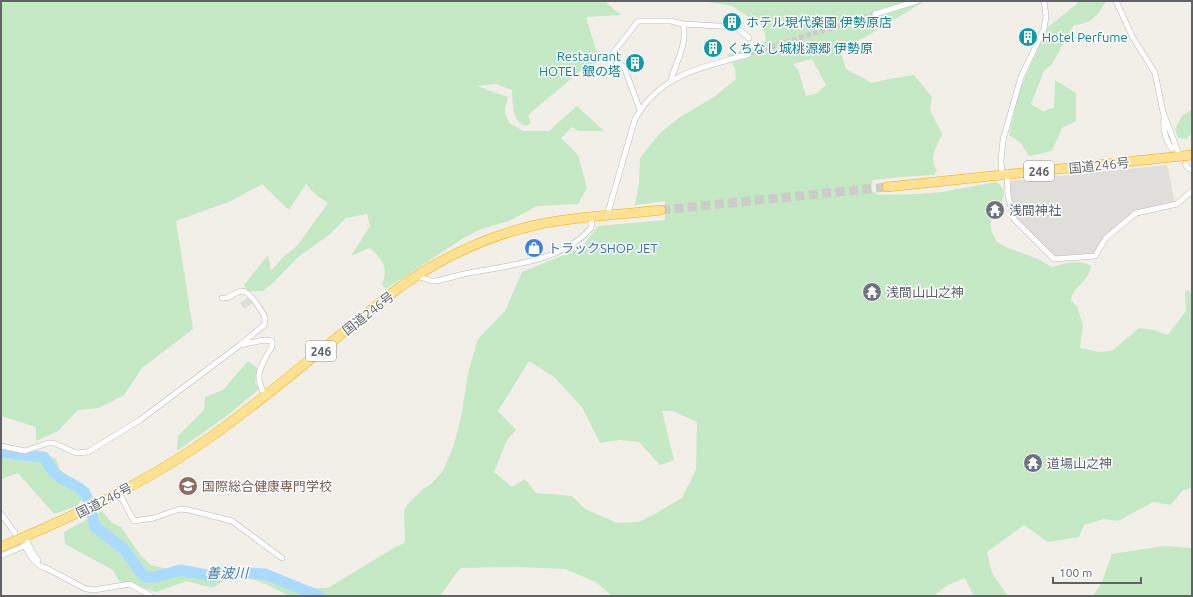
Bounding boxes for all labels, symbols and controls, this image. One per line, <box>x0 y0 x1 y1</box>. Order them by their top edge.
building icon: ホテル現代楽園 伊勢原店 <box>721 11 743 33</box>
place label: ホテル現代楽園 伊勢原店 <box>746 15 892 29</box>
building icon: Hotel Perfume <box>1017 26 1039 48</box>
place label: Hotel Perfume <box>1042 30 1128 44</box>
building icon: くちなし城桃源郷 伊勢原 <box>702 37 724 59</box>
place label: くちなし城桃源郷 伊勢原 <box>727 41 873 55</box>
place label: Restaurant HOTEL 銀の塔 <box>539 49 621 78</box>
building icon: Restaurant HOTEL 銀の塔 <box>624 52 646 74</box>
street label: 国道246号 <box>1068 155 1130 175</box>
road number: 246 <box>1024 161 1054 181</box>
temple icon: 浅間神社 <box>984 199 1006 221</box>
place label: 浅間神社 <box>1009 203 1061 217</box>
shop icon: トラックSHOP JET <box>523 237 545 259</box>
place label: トラックSHOP JET <box>548 241 658 255</box>
temple icon: 浅間山山之神 <box>861 281 883 303</box>
place label: 浅間山山之神 <box>886 285 964 299</box>
street label: 国道246号 <box>340 289 396 337</box>
road number: 246 <box>306 341 336 361</box>
temple icon: 道場山之神 <box>1022 452 1044 474</box>
place label: 道場山之神 <box>1047 456 1112 470</box>
school or university icon: 国際総合健康専門学校 <box>177 475 199 497</box>
place label: 国際総合健康専門学校 <box>202 479 332 493</box>
street label: 国道246号 <box>74 480 134 520</box>
scale bar <box>1053 559 1141 585</box>
water label: 善波川 <box>206 565 250 581</box>
text: 100 m <box>1059 566 1092 579</box>

